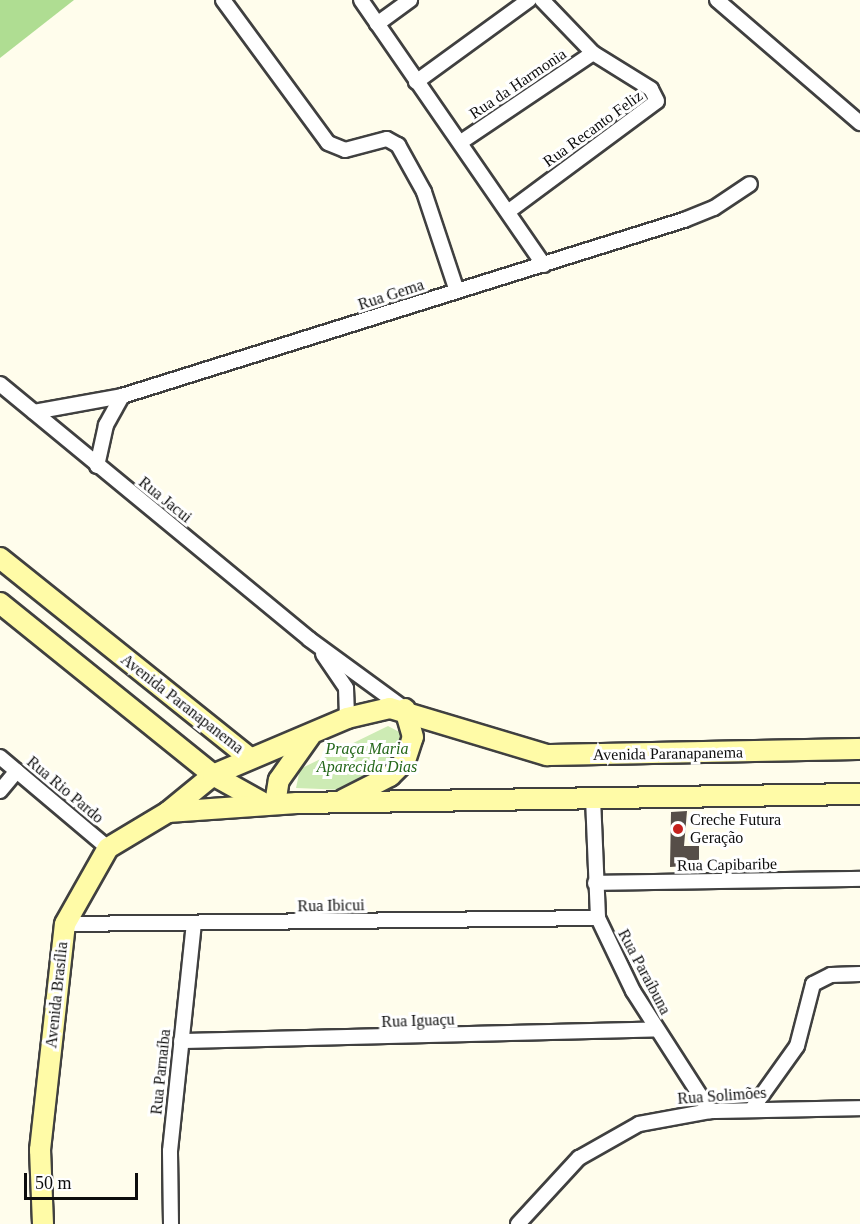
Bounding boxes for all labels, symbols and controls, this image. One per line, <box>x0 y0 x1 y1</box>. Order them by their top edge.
street label: Rua da Harmonia <box>466 44 570 124</box>
street label: Rua Recanto Feliz <box>540 86 646 172</box>
street label: Rua Gema <box>356 275 426 315</box>
street label: Rua Jacui <box>135 473 195 527</box>
street label: Avenida Paranapanema <box>117 650 247 758</box>
park label: Praça Maria Aparecida Dias <box>317 739 417 777</box>
street label: Avenida Paranapanema <box>593 743 743 765</box>
street label: Rua Rio Pardo <box>23 752 107 828</box>
place label: Creche Futura Geração <box>690 810 781 848</box>
marker: Creche Futura Geração <box>671 822 685 836</box>
street label: Rua Capibaribe <box>677 855 777 875</box>
street label: Rua Ibicui <box>297 896 365 916</box>
street label: Rua Paraíbuna <box>614 926 674 1018</box>
street label: Avenida Brasília <box>42 941 72 1049</box>
street label: Rua Iguaçu <box>381 1010 455 1032</box>
street label: Rua Parnaíba <box>147 1028 175 1116</box>
street label: Rua Solimões <box>677 1083 767 1109</box>
scale bar <box>27 1161 141 1199</box>
text: 50 m <box>35 1173 72 1193</box>

